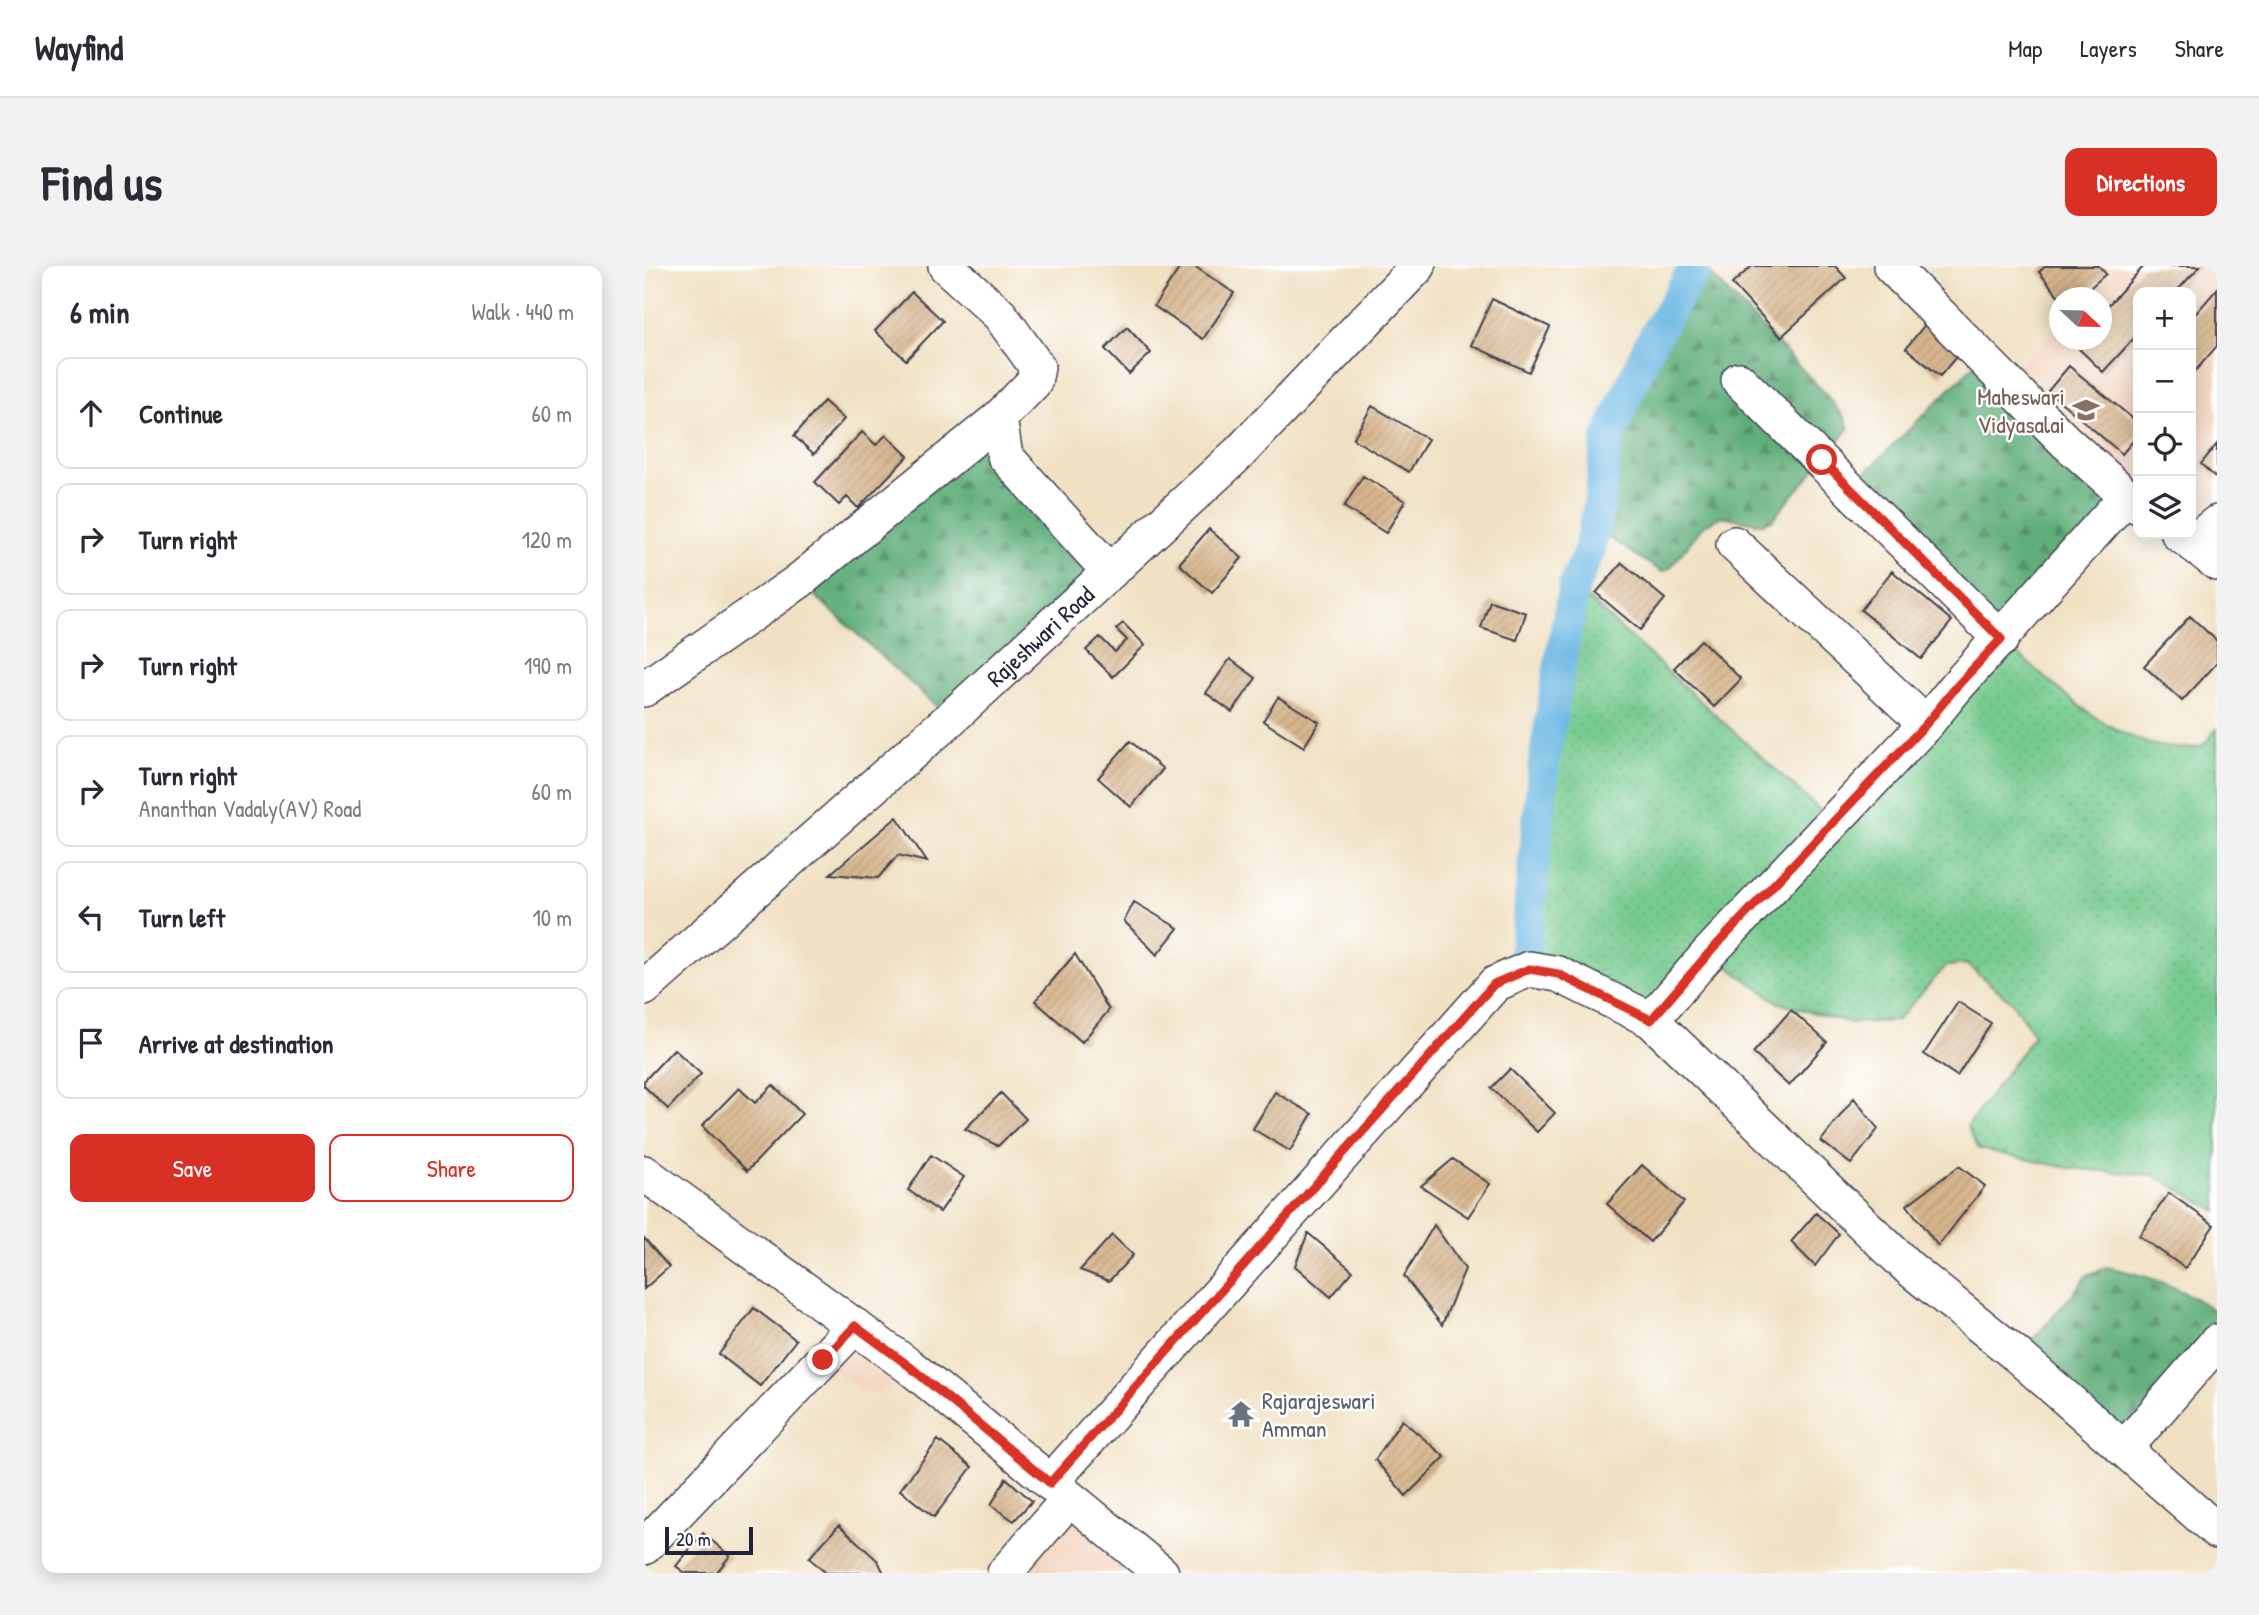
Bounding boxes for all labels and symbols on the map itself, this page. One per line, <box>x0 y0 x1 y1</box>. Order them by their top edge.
north arrow <box>2049 287 2112 350</box>
place label: Maheswari Vidyasalai <box>1977 380 2065 440</box>
school or university icon: Maheswari Vidyasalai <box>2071 395 2101 425</box>
route start <box>1806 444 1837 475</box>
street label: Rajeshwari Road <box>980 579 1101 693</box>
route end <box>807 1344 838 1375</box>
place label: Rajarajeswari Amman <box>1262 1384 1376 1444</box>
temple icon: Rajarajeswari Amman <box>1226 1399 1256 1429</box>
scale bar <box>665 1524 752 1556</box>

